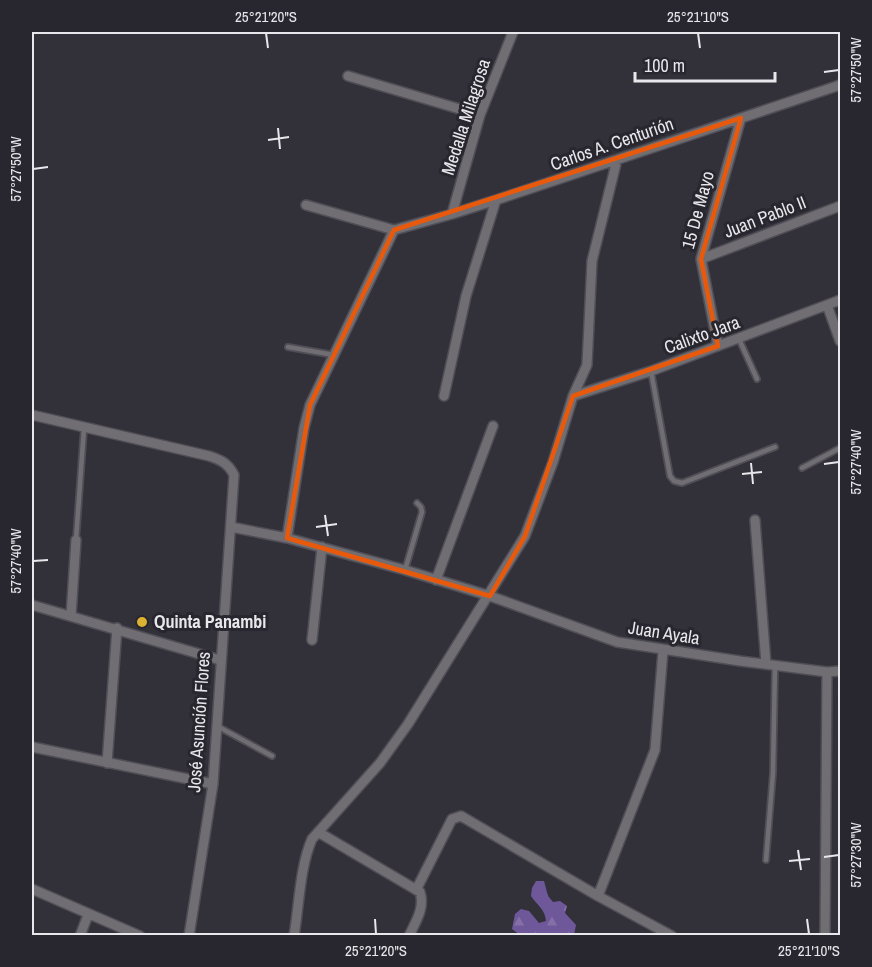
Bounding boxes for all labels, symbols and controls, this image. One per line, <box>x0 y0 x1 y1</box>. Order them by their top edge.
text: 25°21'20"S <box>235 6 297 27</box>
text: 25°21'10"S <box>667 6 729 27</box>
text: 57°27'50"W <box>845 37 866 103</box>
scale bar <box>635 45 774 83</box>
text: 100 m <box>644 53 685 78</box>
street label: Medalla Milagrosa <box>435 56 496 178</box>
street label: Carlos A. Centurión <box>547 111 677 176</box>
text: 57°27'50"W <box>5 136 26 202</box>
street label: 15 De Mayo <box>675 168 720 252</box>
street label: Juan Pablo II <box>720 189 810 244</box>
street label: Calixto Jara <box>661 309 743 360</box>
text: 57°27'40"W <box>845 429 866 495</box>
text: 57°27'40"W <box>5 528 26 594</box>
place label: Quinta Panambi <box>154 609 266 634</box>
marker: Quinta Panambi <box>135 615 149 629</box>
street label: Juan Ayala <box>627 615 702 650</box>
street label: José Asunción Flores <box>181 651 216 793</box>
text: 57°27'30"W <box>845 822 866 888</box>
text: 25°21'20"S <box>345 940 407 961</box>
text: 25°21'10"S <box>778 940 840 961</box>

